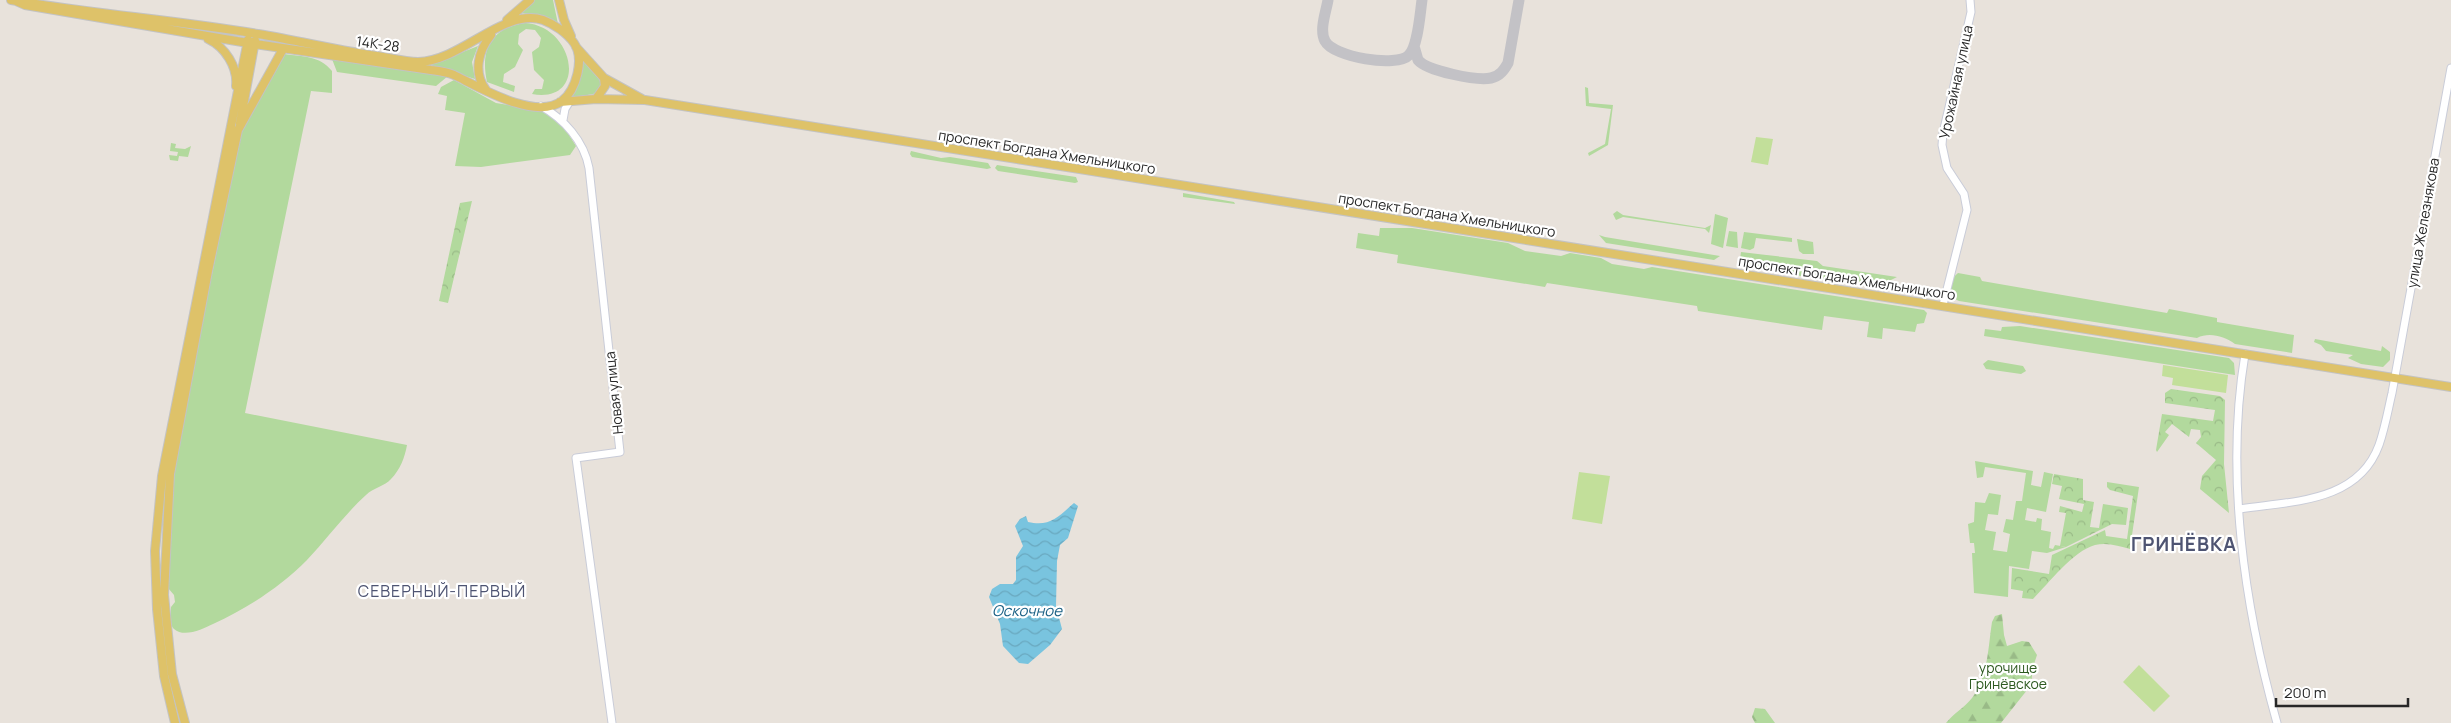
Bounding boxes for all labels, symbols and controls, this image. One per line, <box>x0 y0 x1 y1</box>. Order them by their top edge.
street label: Урожайная улица <box>1934 23 1977 141</box>
street label: 14К-28 <box>355 31 401 56</box>
street label: проспект Богдана Хмельницкого <box>937 125 1157 178</box>
street label: улица Железнякова <box>2402 156 2443 290</box>
street label: проспект Богдана Хмельницкого <box>1337 188 1557 241</box>
street label: проспект Богдана Хмельницкого <box>1737 251 1957 304</box>
street label: Новая улица <box>600 351 627 435</box>
district label: ГРИНЁВКА <box>2131 531 2237 557</box>
district label: СЕВЕРНЫЙ-ПЕРВЫЙ <box>358 580 526 602</box>
water label: Оскочное <box>992 600 1063 621</box>
park label: урочище Гринёвское <box>1969 658 2047 693</box>
scale bar <box>2276 676 2408 708</box>
text: 200 m <box>2284 682 2327 703</box>

